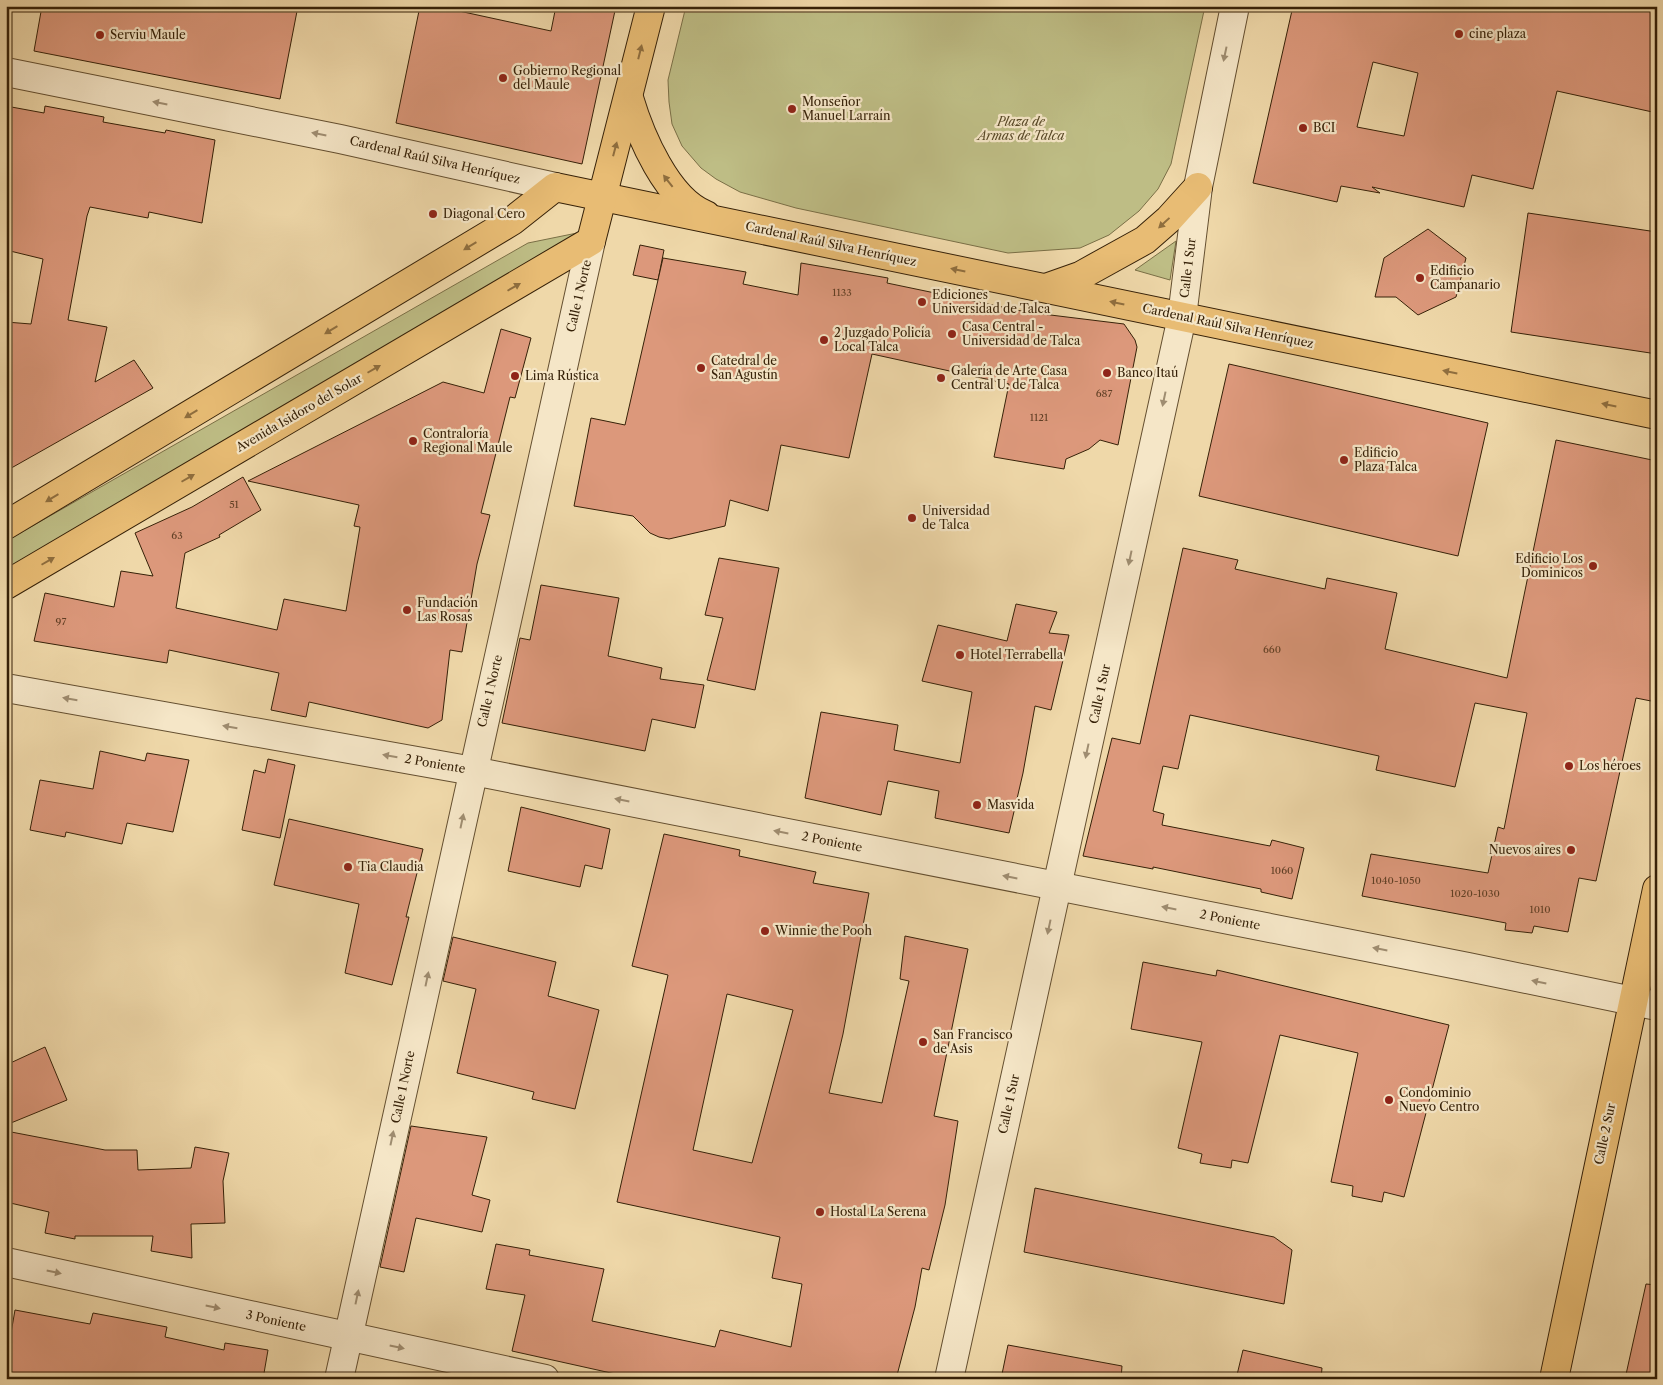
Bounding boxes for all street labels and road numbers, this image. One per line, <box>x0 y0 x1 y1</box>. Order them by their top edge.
street label: Cardenal Raúl Silva Henríquez <box>348 133 522 186</box>
street label: Cardenal Raúl Silva Henríquez <box>744 218 918 269</box>
street label: Calle 1 Sur <box>1176 237 1199 299</box>
street label: Calle 1 Norte <box>563 258 594 334</box>
street label: Cardenal Raúl Silva Henríquez <box>1141 300 1315 351</box>
street label: Avenida Isidoro del Solar <box>232 370 364 455</box>
street label: Calle 1 Norte <box>474 653 505 729</box>
street label: Calle 1 Sur <box>1086 663 1113 725</box>
street label: 2 Poniente <box>404 751 467 776</box>
street label: 2 Poniente <box>801 828 864 855</box>
street label: 2 Poniente <box>1199 906 1262 933</box>
street label: Calle 1 Norte <box>387 1049 418 1125</box>
street label: Calle 1 Sur <box>995 1073 1022 1135</box>
street label: Calle 2 Sur <box>1591 1102 1618 1166</box>
street label: 3 Poniente <box>245 1307 308 1334</box>

